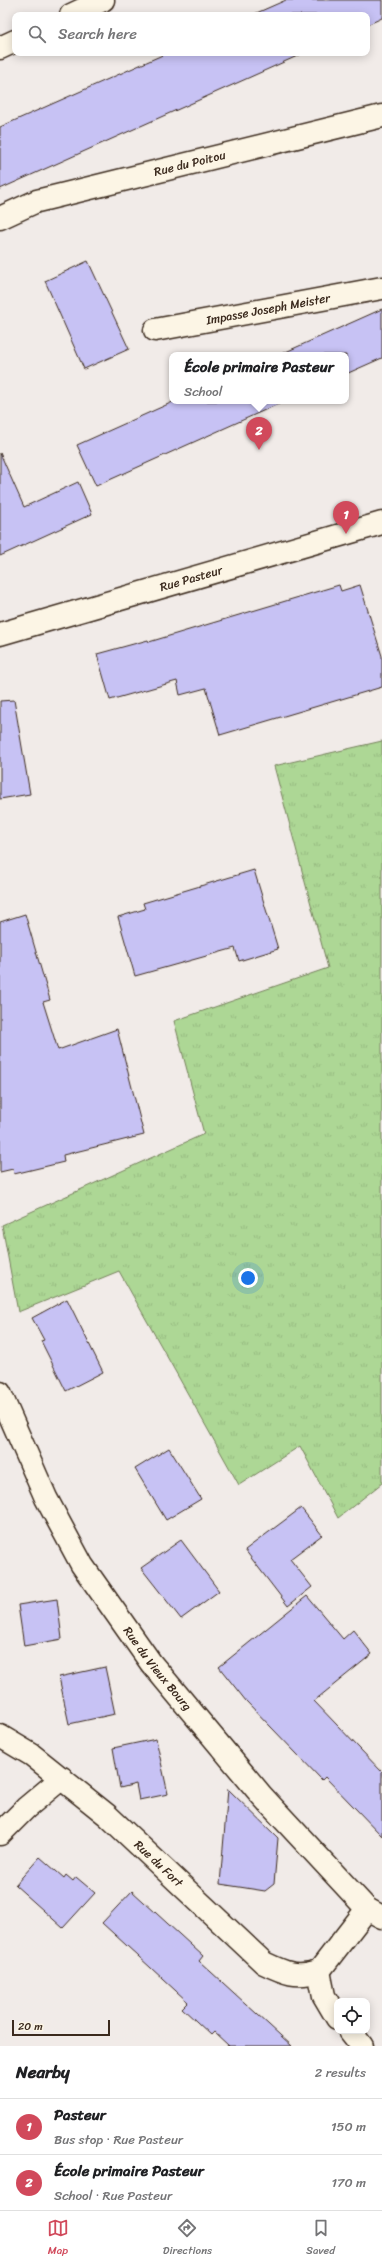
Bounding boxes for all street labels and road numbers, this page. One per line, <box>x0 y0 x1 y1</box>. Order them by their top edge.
street label: Rue du Poitou <box>152 144 228 183</box>
street label: Impasse Joseph Meister <box>203 287 333 332</box>
street label: Rue Pasteur <box>157 559 226 598</box>
street label: Rue du Vieux Bourg <box>117 1622 198 1716</box>
street label: Rue du Fort <box>129 1834 189 1893</box>

